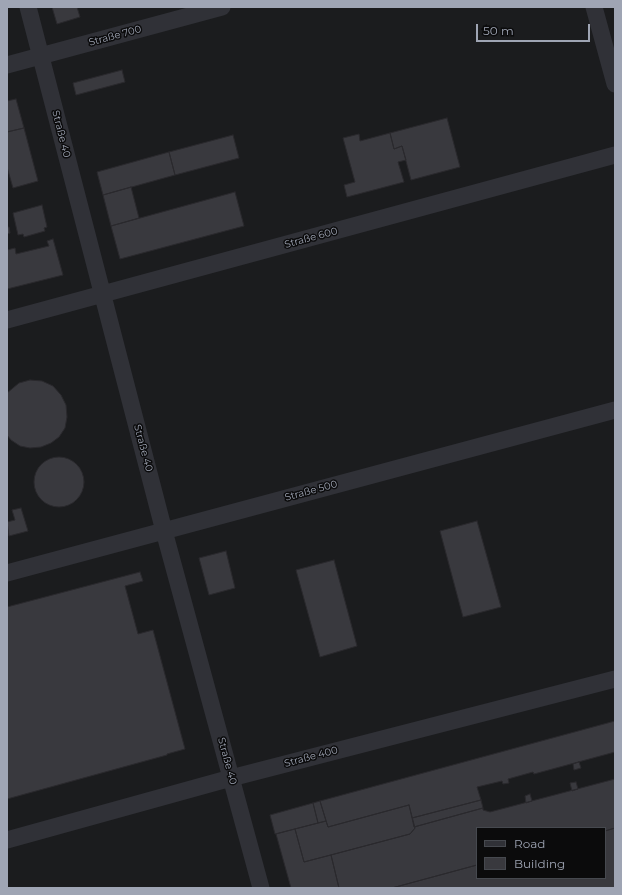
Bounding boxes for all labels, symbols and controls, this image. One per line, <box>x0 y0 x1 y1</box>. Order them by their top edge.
scale bar <box>478 16 592 42</box>
street label: Straße 700 <box>87 23 143 49</box>
text: 50 m <box>483 23 514 38</box>
street label: Straße 40 <box>49 109 73 159</box>
street label: Straße 600 <box>283 225 339 251</box>
street label: Straße 40 <box>131 423 155 473</box>
street label: Straße 500 <box>283 478 339 504</box>
street label: Straße 40 <box>215 736 239 786</box>
street label: Straße 400 <box>283 744 339 770</box>
legend <box>476 827 606 879</box>
text: Road <box>514 836 545 851</box>
text: Building <box>514 856 565 871</box>

